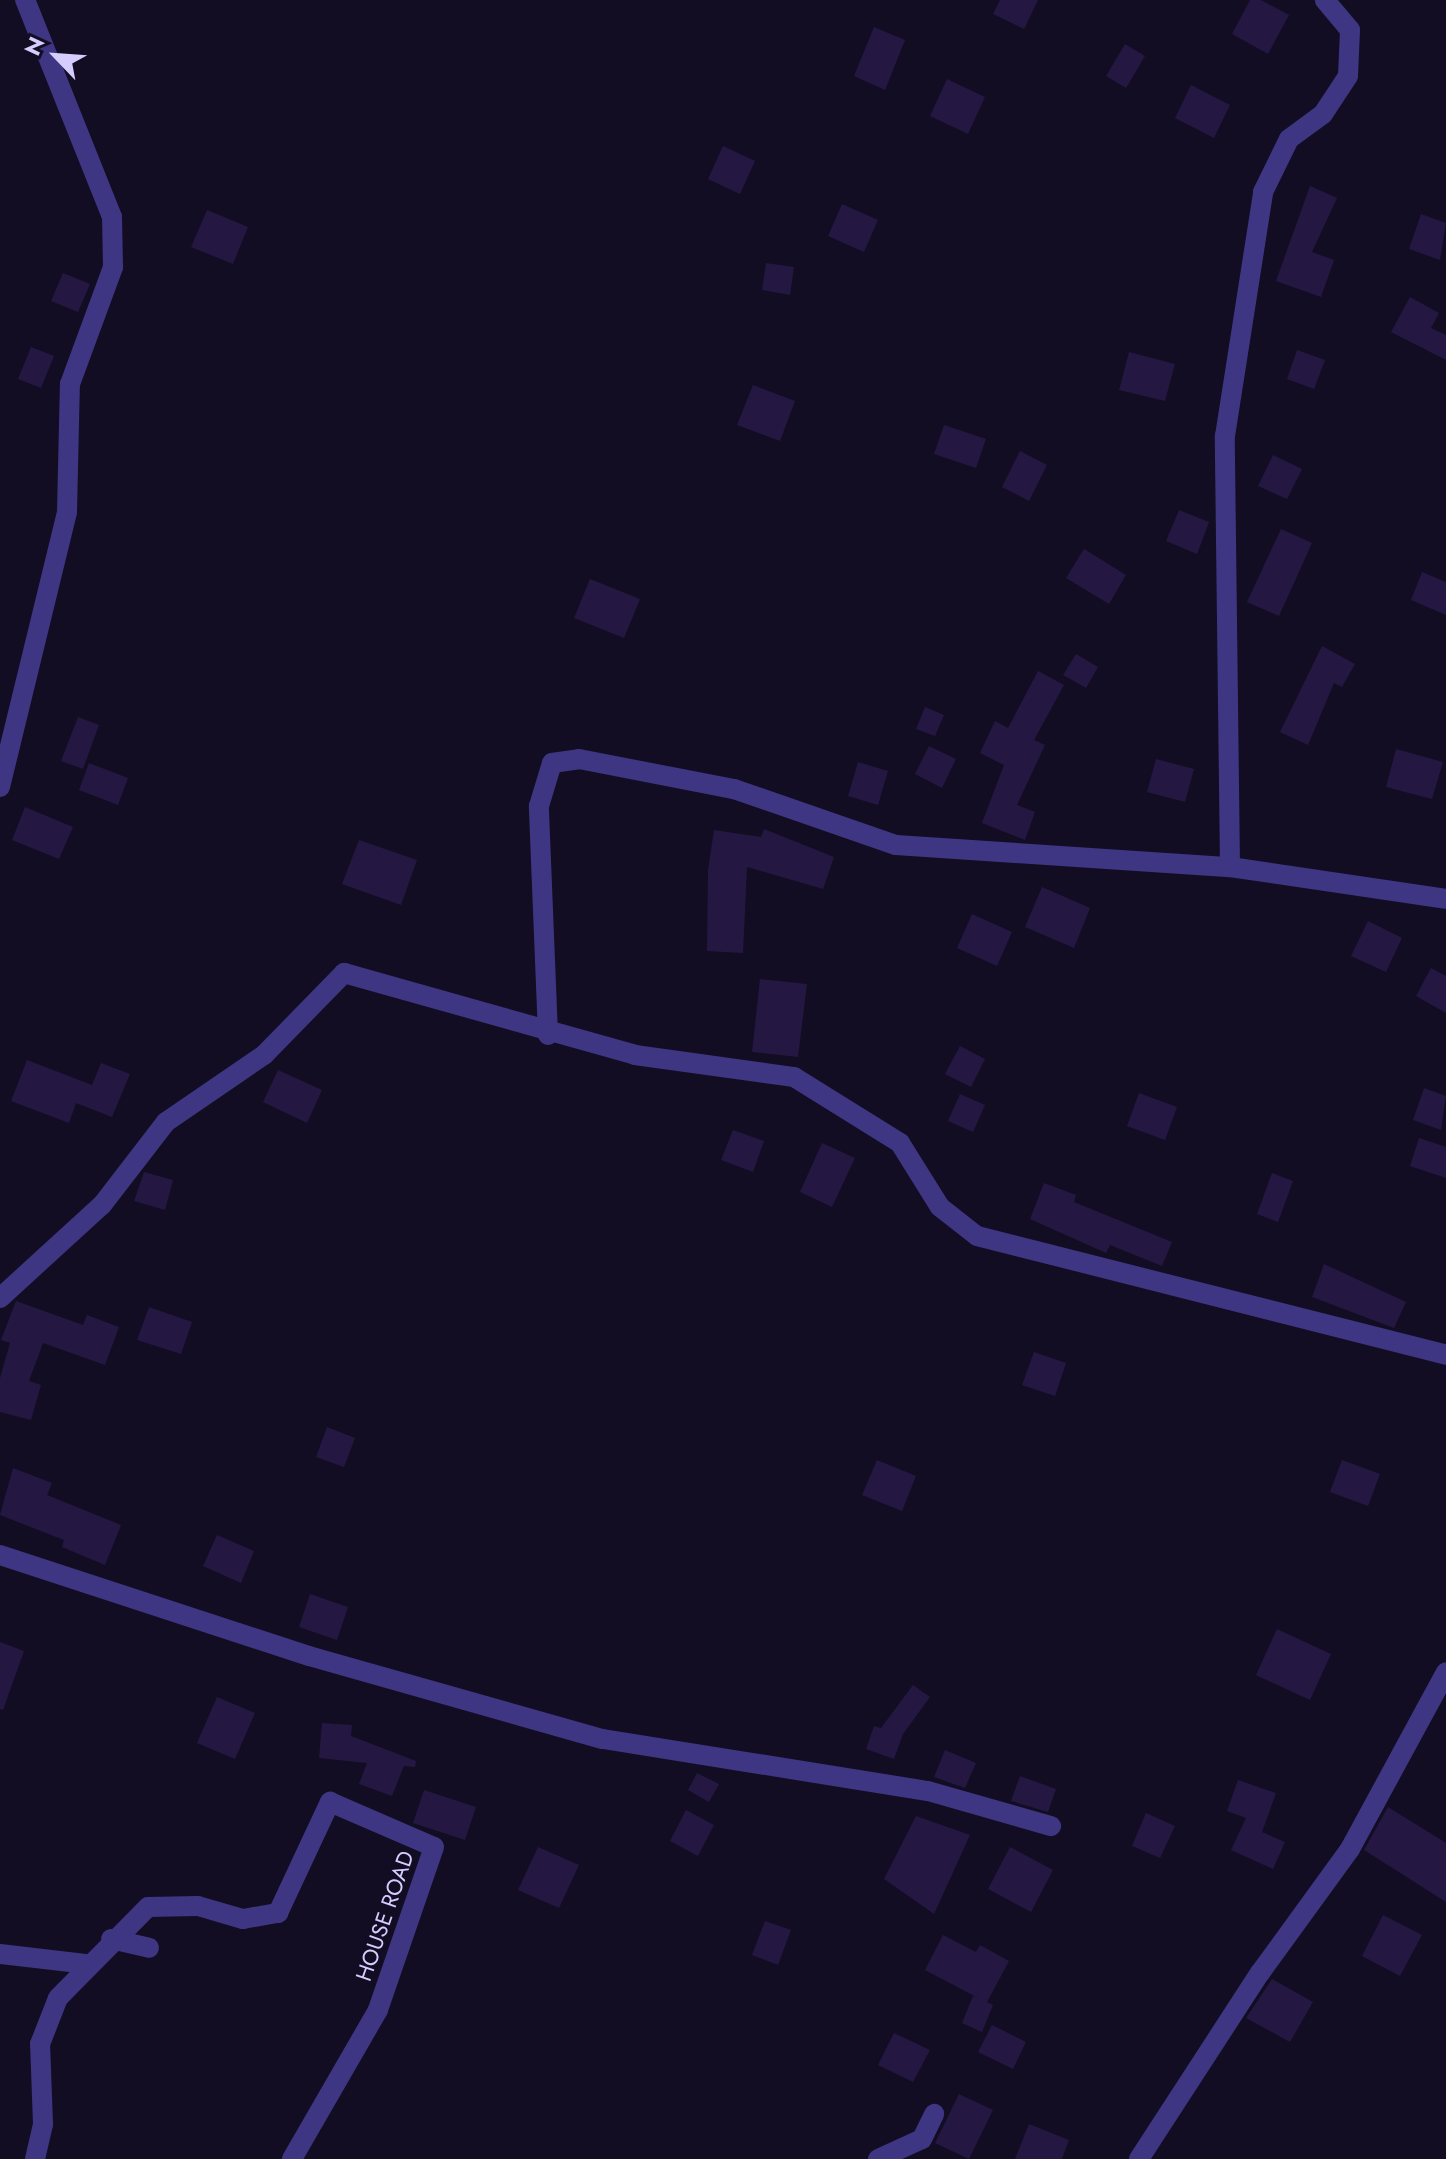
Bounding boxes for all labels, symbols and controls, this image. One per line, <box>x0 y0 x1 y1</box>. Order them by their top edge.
north arrow <box>16 16 96 96</box>
text: N <box>16 31 52 61</box>
street label: HOUSE ROAD <box>350 1847 420 1985</box>

